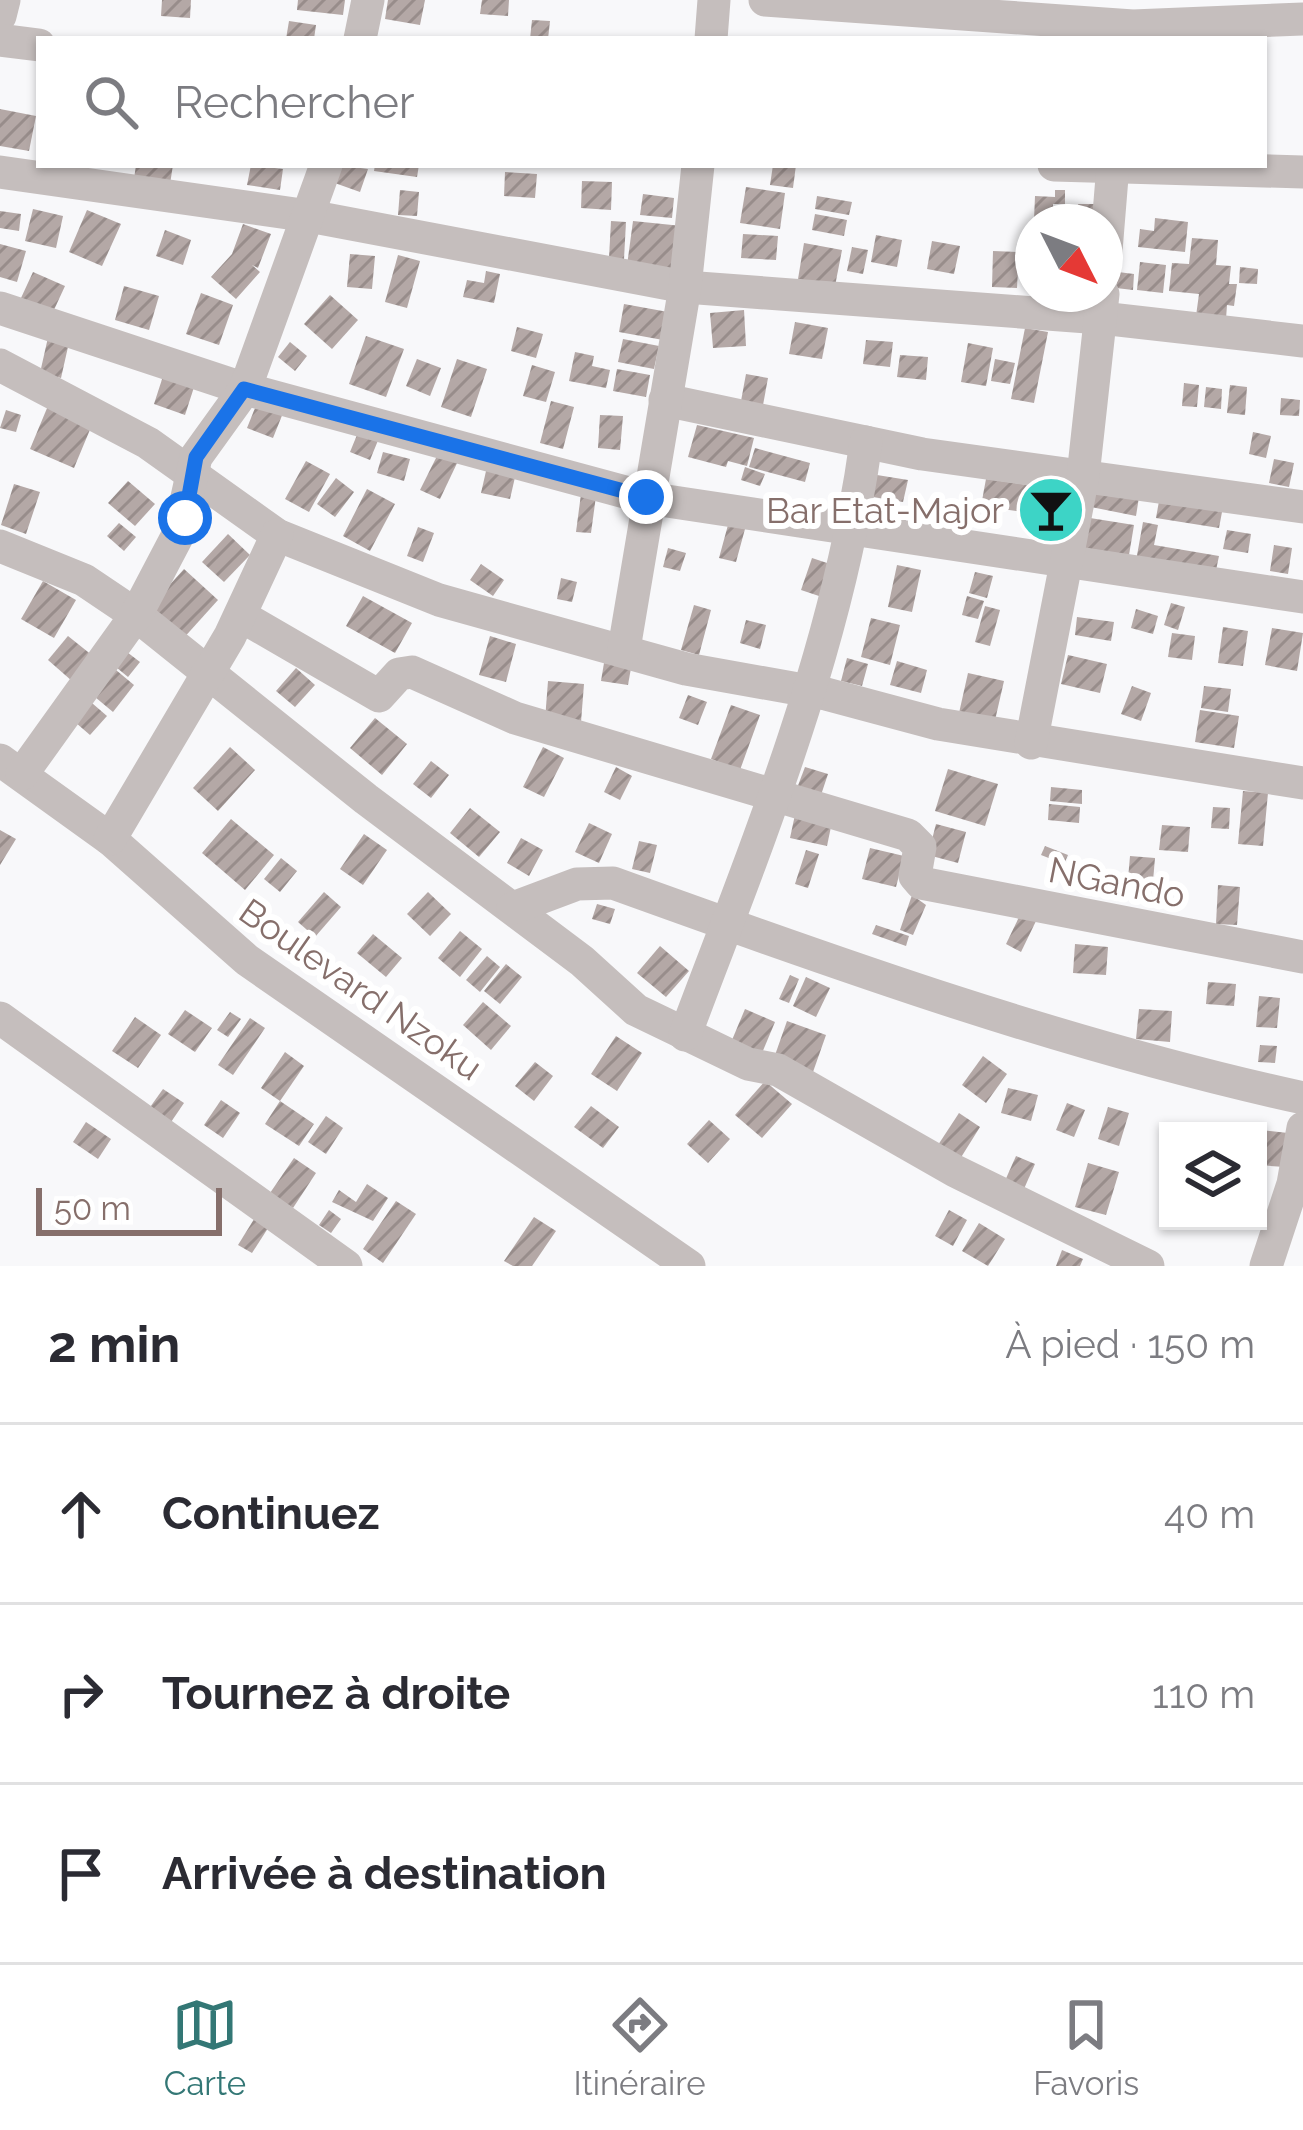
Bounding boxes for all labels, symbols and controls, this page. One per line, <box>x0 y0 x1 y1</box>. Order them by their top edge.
search box <box>36 36 1267 168</box>
icon: search <box>78 69 144 135</box>
text: Rechercher <box>174 76 415 129</box>
north arrow <box>1015 204 1123 312</box>
route end <box>619 470 673 524</box>
bar icon: Bar Etat-Major <box>1016 475 1086 545</box>
place label: Bar Etat-Major <box>766 489 1004 531</box>
route start <box>158 491 212 545</box>
street label: NGando <box>1045 848 1189 916</box>
street label: Boulevard Nzoku <box>232 890 490 1088</box>
map controls <box>1159 1122 1267 1230</box>
button: layers <box>1159 1122 1267 1230</box>
scale bar <box>36 1182 222 1235</box>
text: 50 m <box>54 1189 131 1228</box>
text: 2 min <box>48 1314 180 1374</box>
text: À pied · 150 m <box>1005 1321 1255 1367</box>
icon: ahead <box>48 1481 114 1547</box>
text: Continuez <box>162 1487 380 1540</box>
text: 40 m <box>1164 1491 1255 1537</box>
icon: right <box>48 1661 114 1727</box>
text: Tournez à droite <box>162 1667 510 1720</box>
text: 110 m <box>1152 1671 1255 1717</box>
icon: arrive <box>48 1841 114 1907</box>
text: Arrivée à destination <box>162 1847 607 1900</box>
tab: Carte <box>164 1992 246 2103</box>
tab: Itinéraire <box>574 1992 706 2103</box>
tab: Favoris <box>1033 1992 1139 2103</box>

